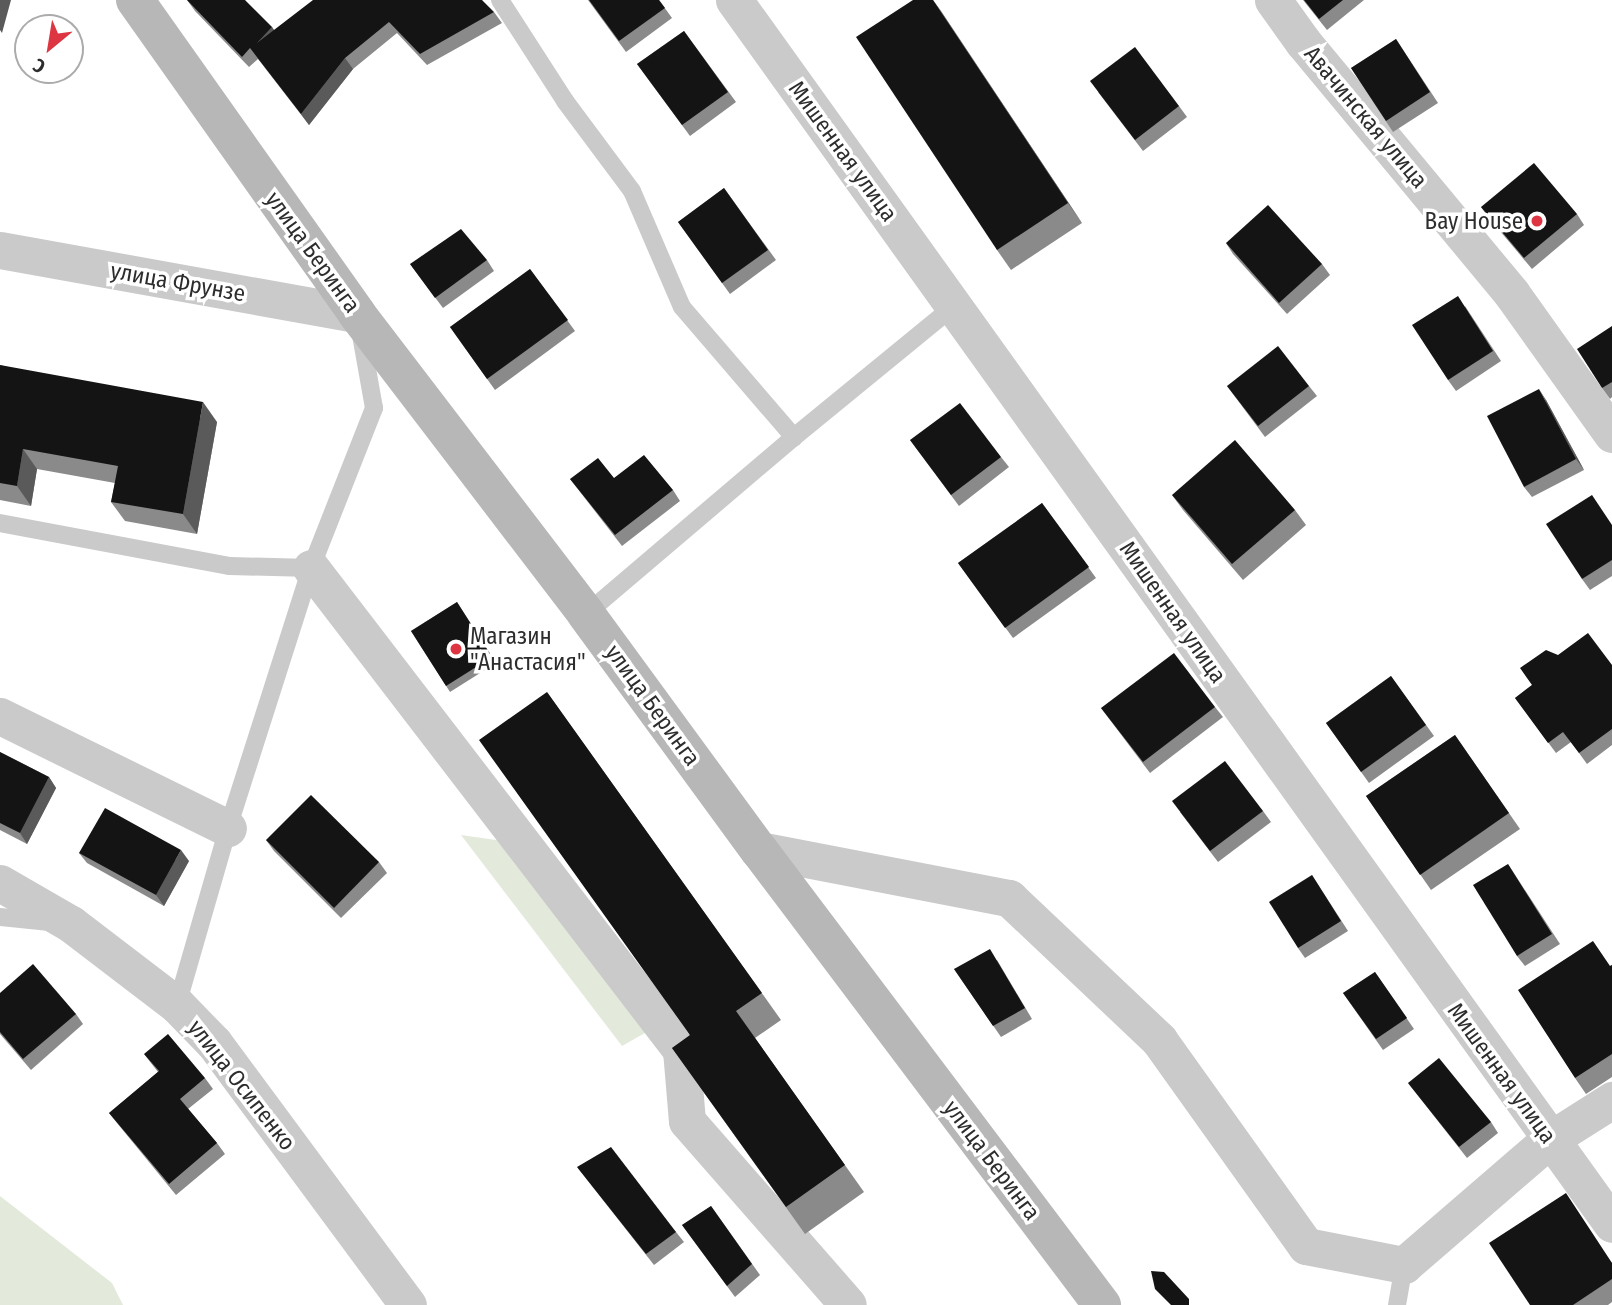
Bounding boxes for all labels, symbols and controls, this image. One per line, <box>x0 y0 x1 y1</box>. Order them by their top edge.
north arrow <box>14 14 84 84</box>
street label: Авачинская улица <box>1299 40 1433 194</box>
text: С <box>29 53 49 78</box>
street label: Мишенная улица <box>783 75 903 227</box>
street label: улица Беринга <box>260 186 366 318</box>
place label: Bay House <box>1425 207 1523 235</box>
marker: Bay House <box>1529 213 1545 229</box>
street label: улица Фрунзе <box>109 257 247 307</box>
street label: Мишенная улица <box>1114 536 1232 688</box>
place label: Магазин "Анастасия" <box>470 622 586 676</box>
street label: улица Беринга <box>600 639 706 771</box>
marker: Магазин "Анастасия" <box>448 641 464 657</box>
street label: Мишенная улица <box>1442 997 1562 1149</box>
street label: улица Осипенко <box>182 1014 302 1156</box>
street label: улица Беринга <box>938 1095 1046 1225</box>

